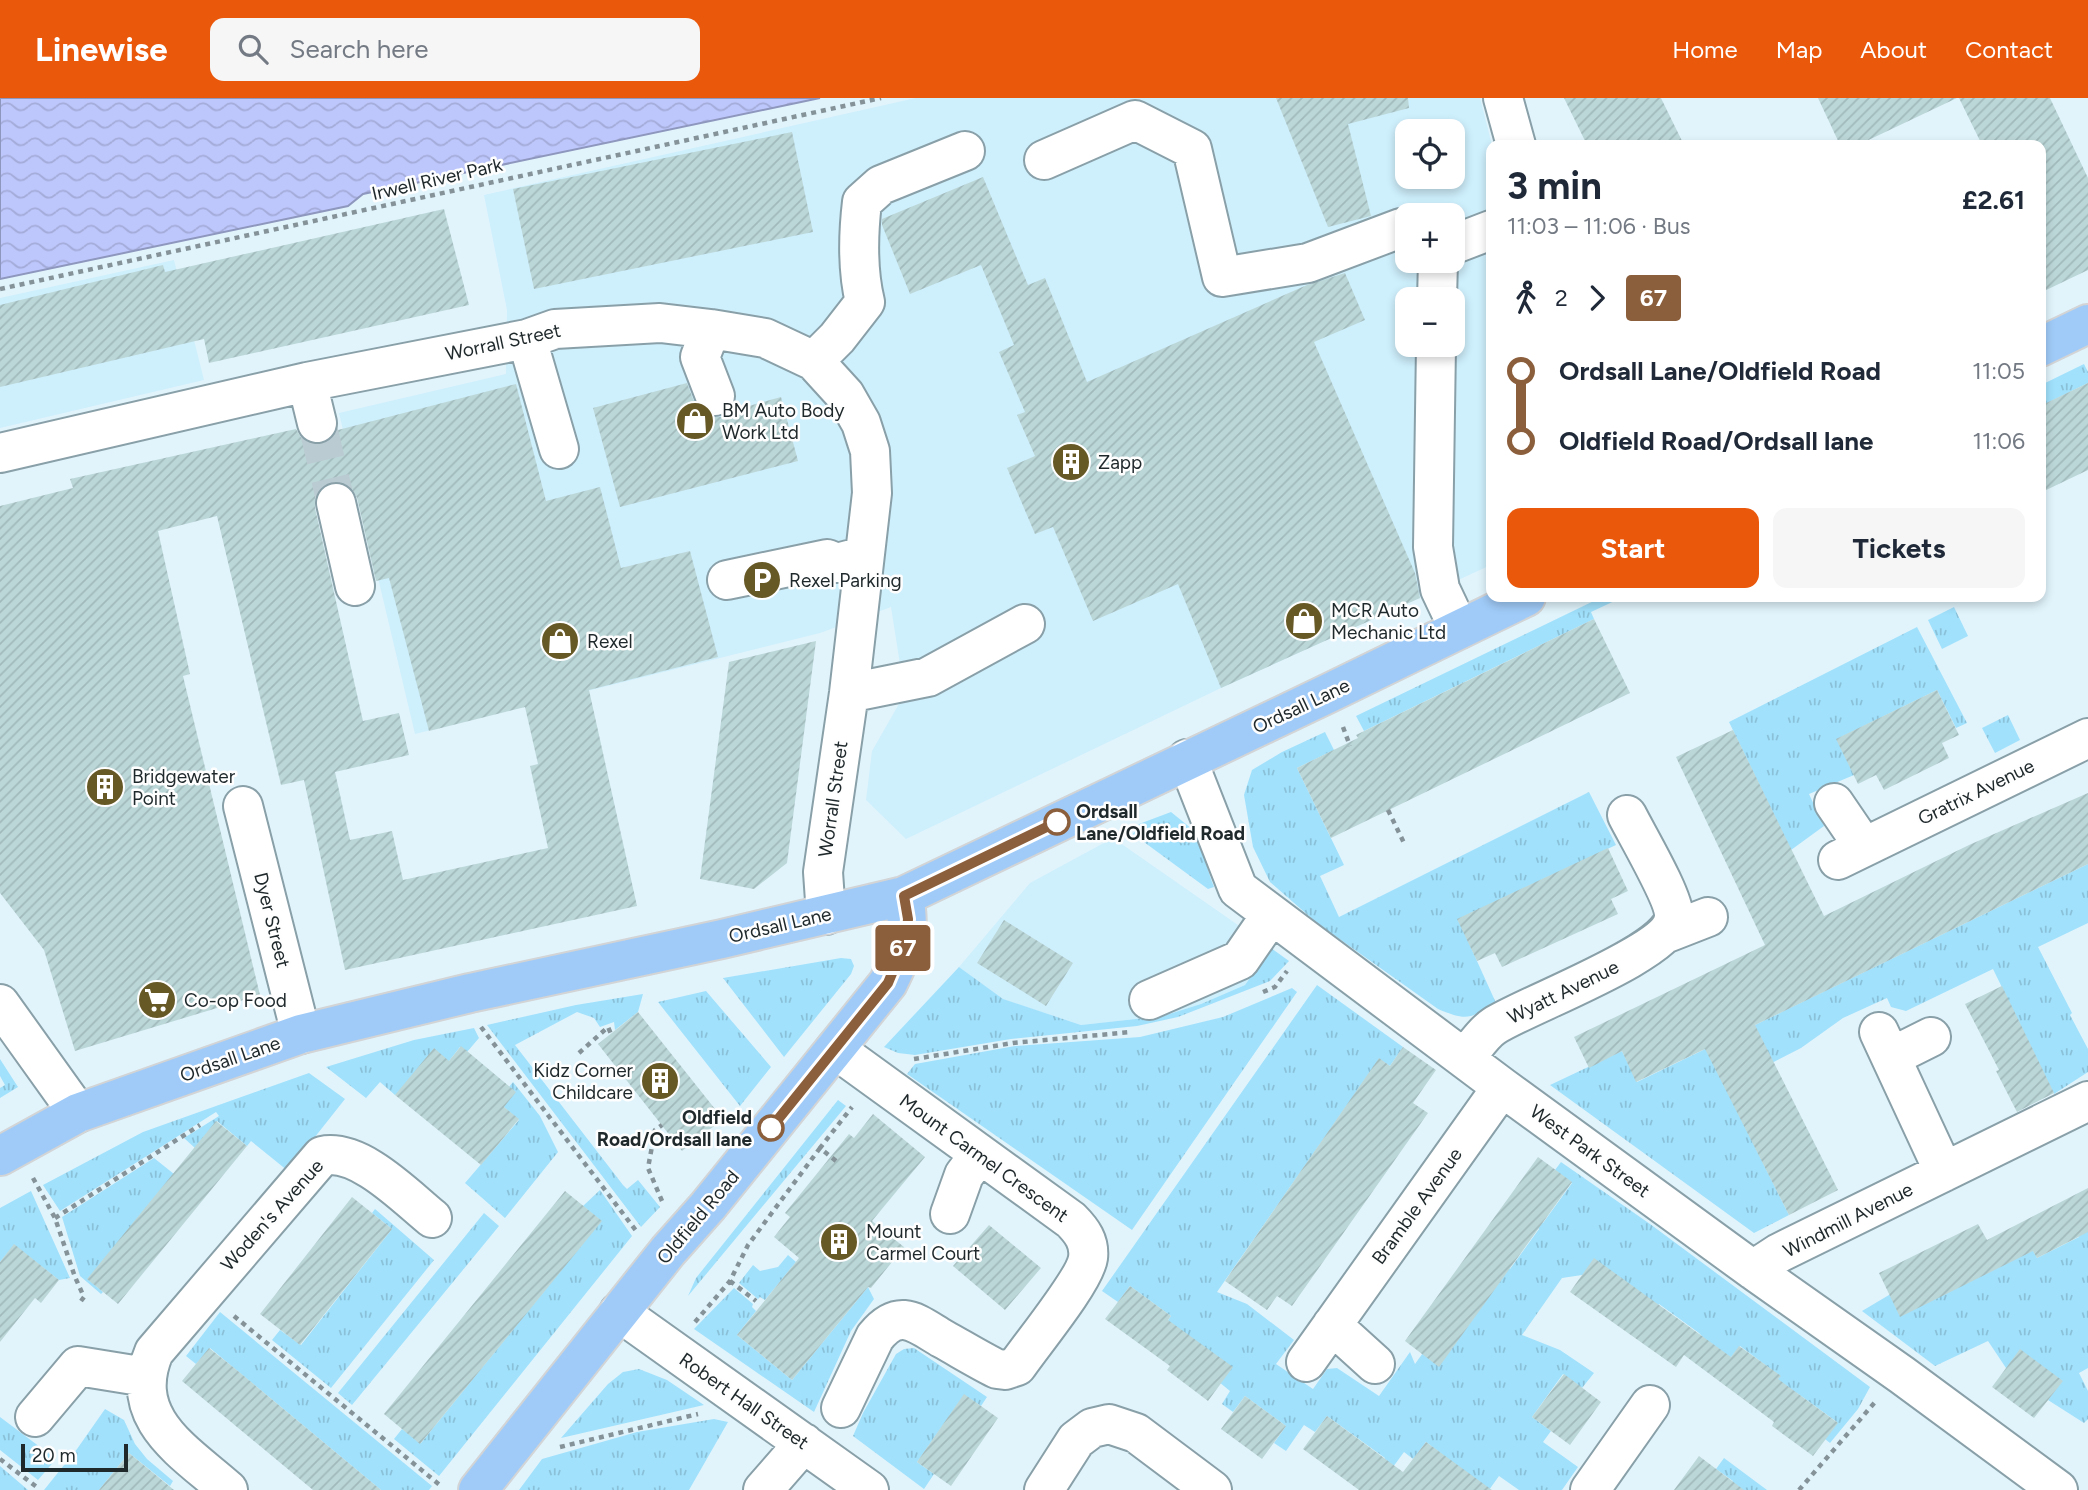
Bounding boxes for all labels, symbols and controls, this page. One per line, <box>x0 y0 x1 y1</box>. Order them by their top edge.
search box <box>210 18 700 81</box>
text: Linewise <box>35 30 168 69</box>
icon: search <box>234 30 272 68</box>
text: Search here <box>290 33 428 65</box>
text: Home <box>1672 35 1738 64</box>
text: Map <box>1776 35 1822 64</box>
text: About <box>1860 35 1927 64</box>
text: Contact <box>1965 35 2053 64</box>
map controls <box>1395 119 1465 357</box>
button: locate <box>1395 119 1465 189</box>
street label: Irwell River Park <box>369 153 505 205</box>
text: 3 min <box>1507 163 1602 209</box>
text: £2.61 <box>1962 184 2025 216</box>
button: + <box>1395 203 1465 273</box>
text: 11:03 – 11:06 · Bus <box>1507 212 1690 240</box>
icon: walk <box>1507 279 1545 317</box>
icon: forward <box>1578 279 1616 317</box>
text: 67 <box>1640 283 1667 312</box>
text: 2 <box>1555 284 1568 312</box>
button: − <box>1395 287 1465 357</box>
street label: Worrall Street <box>443 319 563 365</box>
text: Ordsall Lane/Oldfield Road <box>1559 355 1881 387</box>
text: 11:05 <box>1972 357 2025 385</box>
place label: BM Auto Body Work Ltd <box>722 399 844 444</box>
shop icon: BM Auto Body Work Ltd <box>674 400 716 442</box>
text: Oldfield Road/Ordsall lane <box>1559 425 1873 457</box>
text: 11:06 <box>1972 427 2025 455</box>
building icon: Zapp <box>1050 441 1092 483</box>
place label: Zapp <box>1098 451 1142 474</box>
button: Start <box>1507 508 1759 588</box>
button: Tickets <box>1773 508 2025 588</box>
parking icon: Rexel Parking <box>741 559 783 601</box>
place label: Rexel Parking <box>789 569 902 592</box>
place label: MCR Auto Mechanic Ltd <box>1331 599 1446 644</box>
shop icon: MCR Auto Mechanic Ltd <box>1283 600 1325 642</box>
shop icon: Rexel <box>539 620 581 662</box>
place label: Rexel <box>587 630 633 653</box>
street label: Ordsall Lane <box>1249 674 1353 738</box>
street label: Worrall Street <box>813 739 853 859</box>
street label: Gratrix Avenue <box>1914 754 2038 830</box>
place label: Bridgewater Point <box>132 765 236 810</box>
building icon: Bridgewater Point <box>84 766 126 808</box>
place label: Ordsall Lane/Oldfield Road <box>1076 800 1245 845</box>
marker: Ordsall Lane/Oldfield Road <box>1044 809 1070 835</box>
street label: Dyer Street <box>249 870 295 970</box>
street label: Ordsall Lane <box>727 902 833 948</box>
line badge: 67 <box>872 925 934 971</box>
text: 67 <box>889 933 917 962</box>
street label: Wyatt Avenue <box>1504 955 1622 1029</box>
supermarket icon: Co-op Food <box>136 979 178 1021</box>
place label: Co-op Food <box>184 989 287 1012</box>
street label: Ordsall Lane <box>177 1031 283 1087</box>
place label: Kidz Corner Childcare <box>533 1059 634 1104</box>
building icon: Kidz Corner Childcare <box>639 1060 681 1102</box>
street label: Mount Carmel Crescent <box>895 1089 1073 1227</box>
street label: West Park Street <box>1526 1100 1654 1202</box>
place label: Oldfield Road/Ordsall lane <box>597 1106 752 1151</box>
marker: Oldfield Road/Ordsall lane <box>758 1115 784 1141</box>
street label: Bramble Avenue <box>1367 1143 1467 1269</box>
street label: Woden's Avenue <box>216 1154 328 1276</box>
street label: Oldfield Road <box>652 1165 744 1269</box>
street label: Windmill Avenue <box>1779 1177 1917 1263</box>
place label: Mount Carmel Court <box>866 1220 980 1265</box>
building icon: Mount Carmel Court <box>818 1221 860 1263</box>
street label: Robert Hall Street <box>675 1348 813 1454</box>
scale bar <box>21 1441 128 1473</box>
text: 20 m <box>32 1444 76 1467</box>

